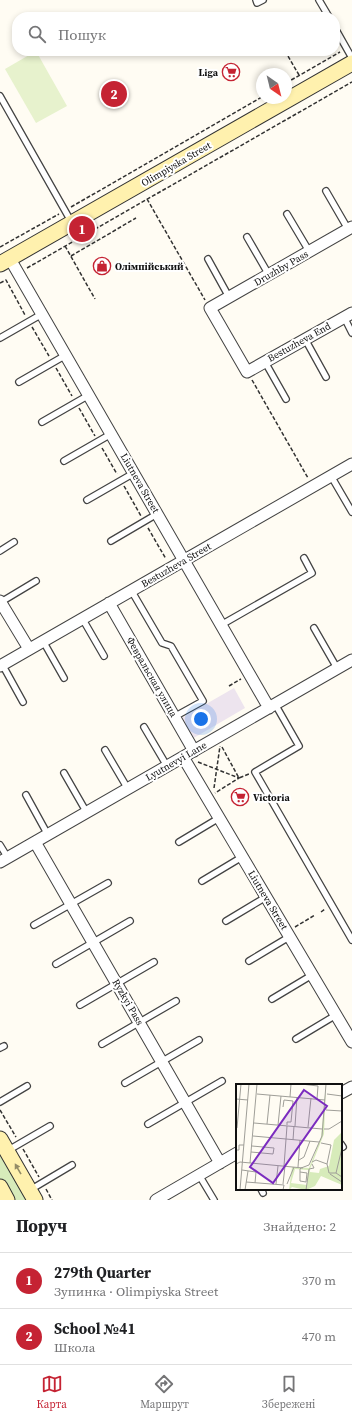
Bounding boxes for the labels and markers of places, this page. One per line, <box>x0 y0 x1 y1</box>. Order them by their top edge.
supermarket icon: Liga <box>221 62 241 82</box>
place label: Liga <box>198 66 219 79</box>
pin: 2 <box>101 79 127 109</box>
pin: 1 <box>69 214 95 244</box>
shop icon: Олімпійський <box>92 256 112 276</box>
place label: Олімпійський <box>115 260 184 273</box>
supermarket icon: Victoria <box>230 787 250 807</box>
place label: Victoria <box>253 791 290 804</box>

